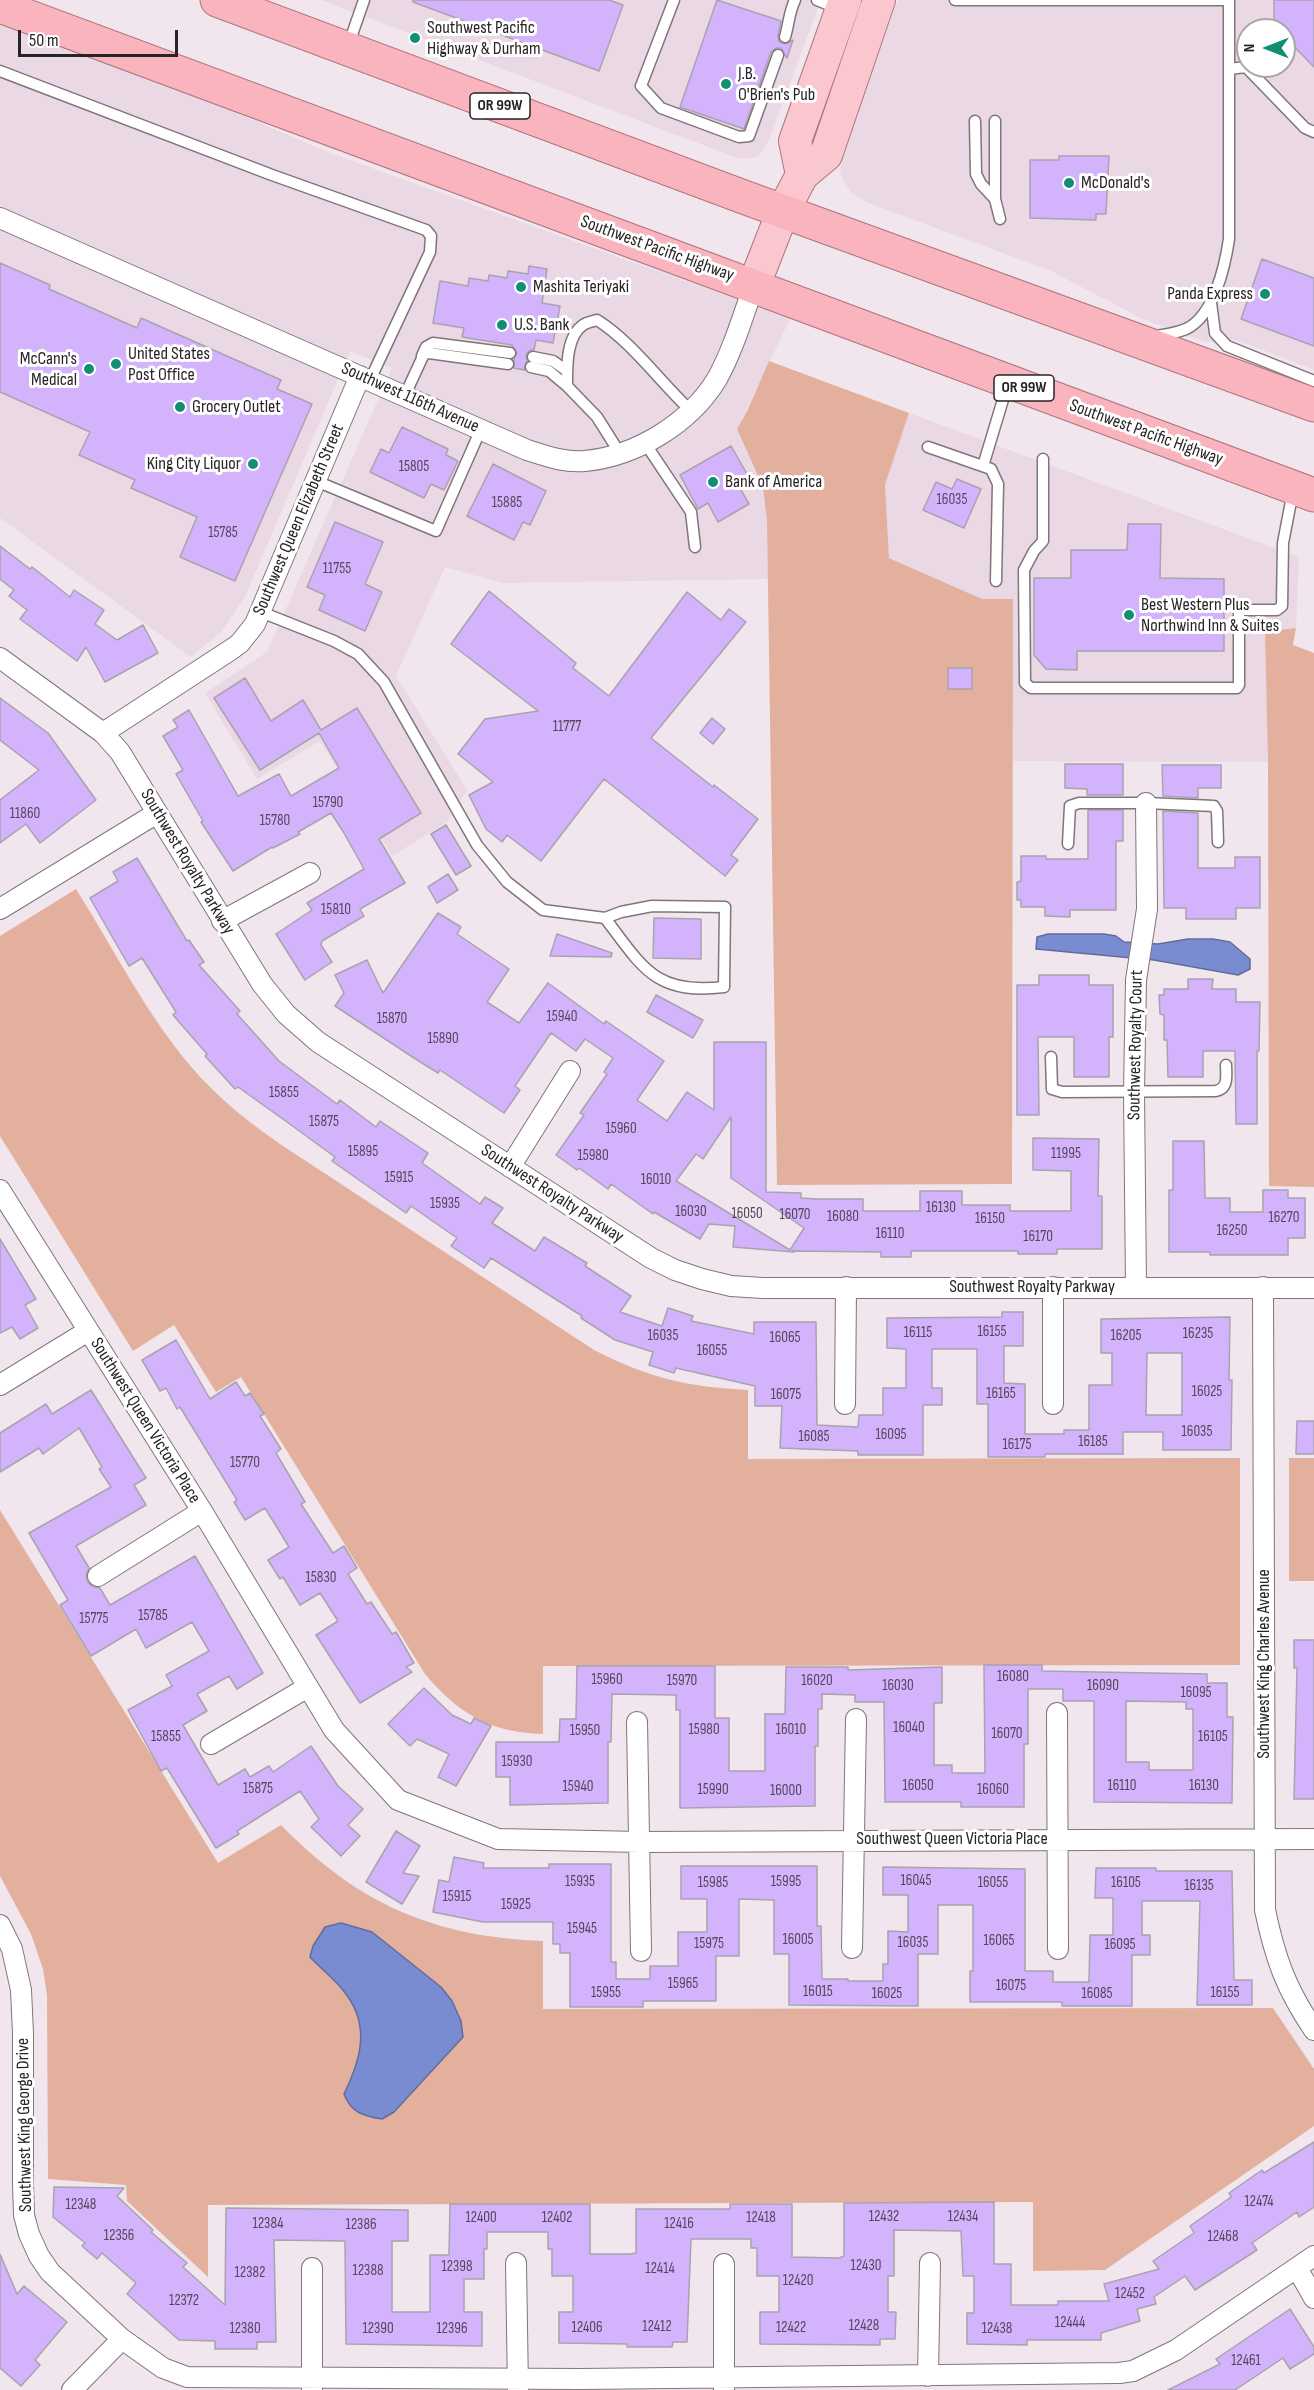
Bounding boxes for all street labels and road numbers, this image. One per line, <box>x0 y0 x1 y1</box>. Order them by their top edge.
road number: OR 99W <box>470 93 530 119</box>
street label: Southwest Pacific Highway <box>577 211 737 287</box>
street label: Southwest 116th Avenue <box>338 358 482 438</box>
road number: OR 99W <box>994 375 1054 401</box>
street label: Southwest Pacific Highway <box>1066 395 1226 471</box>
street label: Southwest Queen Elizabeth Street <box>249 421 349 619</box>
street label: Southwest Royalty Parkway <box>135 785 239 939</box>
street label: Southwest Royalty Court <box>1124 970 1148 1120</box>
street label: Southwest Royalty Parkway <box>477 1140 627 1248</box>
street label: Southwest Royalty Parkway <box>949 1276 1115 1298</box>
street label: Southwest Queen Victoria Place <box>85 1334 205 1508</box>
street label: Southwest King Charles Avenue <box>1253 1569 1275 1759</box>
street label: Southwest Queen Victoria Place <box>856 1828 1048 1850</box>
street label: Southwest King George Drive <box>13 2038 37 2212</box>

